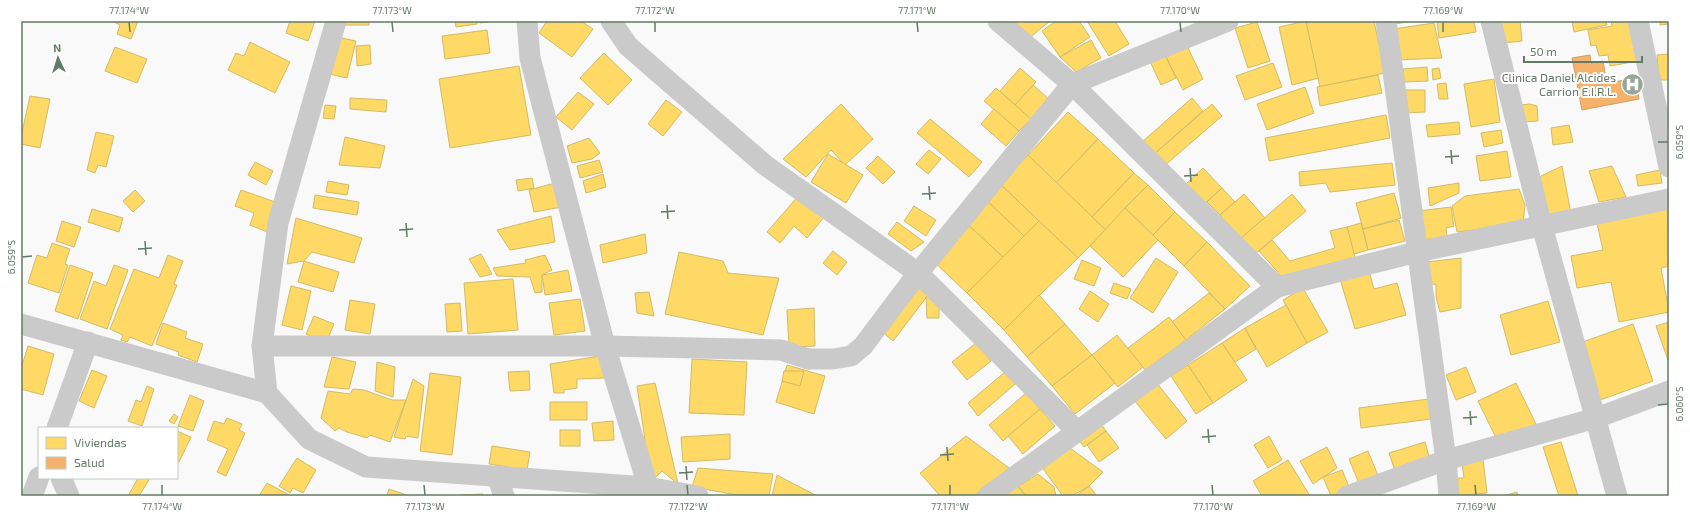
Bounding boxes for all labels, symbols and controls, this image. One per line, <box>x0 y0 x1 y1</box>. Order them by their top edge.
text: 77.174°W <box>109 4 150 16</box>
text: 77.173°W <box>372 4 412 16</box>
text: 77.172°W <box>635 4 675 16</box>
text: 77.171°W <box>898 4 936 16</box>
text: 77.170°W <box>1160 4 1200 16</box>
text: 77.169°W <box>1423 4 1464 16</box>
north arrow <box>38 38 78 78</box>
scale bar <box>1524 38 1642 64</box>
text: N <box>53 41 62 54</box>
text: 50 m <box>1530 44 1557 58</box>
place label: Clinica Daniel Alcides Carrion E.I.R.L. <box>1502 70 1616 98</box>
hospital icon: Clinica Daniel Alcides Carrion E.I.R.L. <box>1619 72 1645 98</box>
text: 6.059°S <box>1673 124 1685 159</box>
text: 6.059°S <box>5 239 17 274</box>
text: 6.060°S <box>1673 386 1685 422</box>
legend <box>38 427 178 479</box>
text: Viviendas <box>74 435 127 449</box>
text: Salud <box>74 455 105 469</box>
text: 77.174°W <box>142 500 183 512</box>
text: 77.173°W <box>405 500 445 512</box>
text: 77.172°W <box>668 500 708 512</box>
text: 77.171°W <box>931 500 969 512</box>
text: 77.170°W <box>1193 500 1233 512</box>
text: 77.169°W <box>1456 500 1497 512</box>

